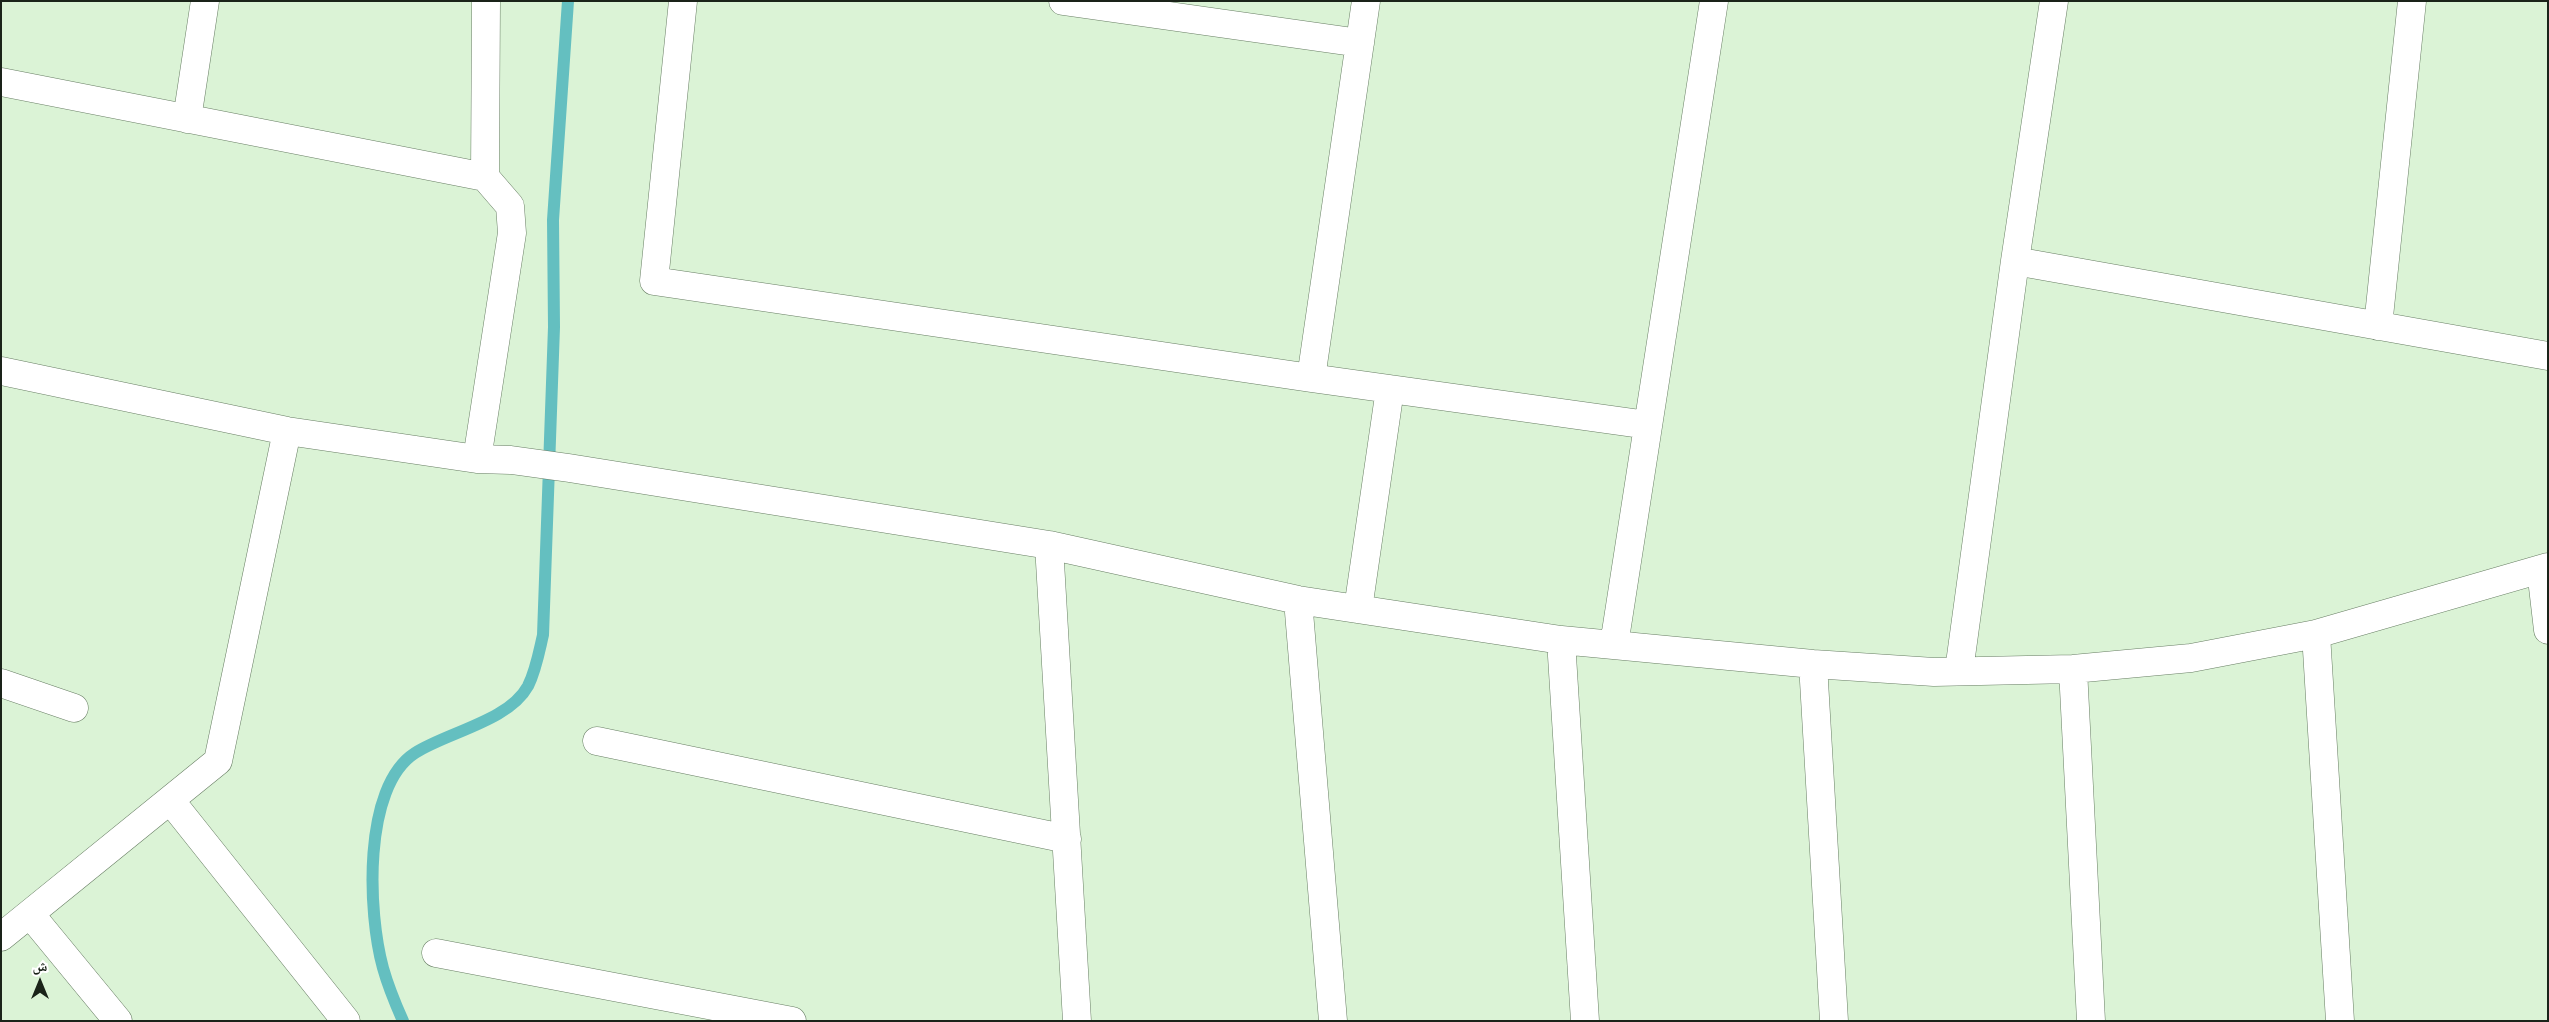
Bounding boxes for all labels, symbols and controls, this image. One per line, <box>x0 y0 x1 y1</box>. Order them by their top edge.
north arrow <box>15 957 65 1007</box>
text: ش <box>33 957 47 977</box>

